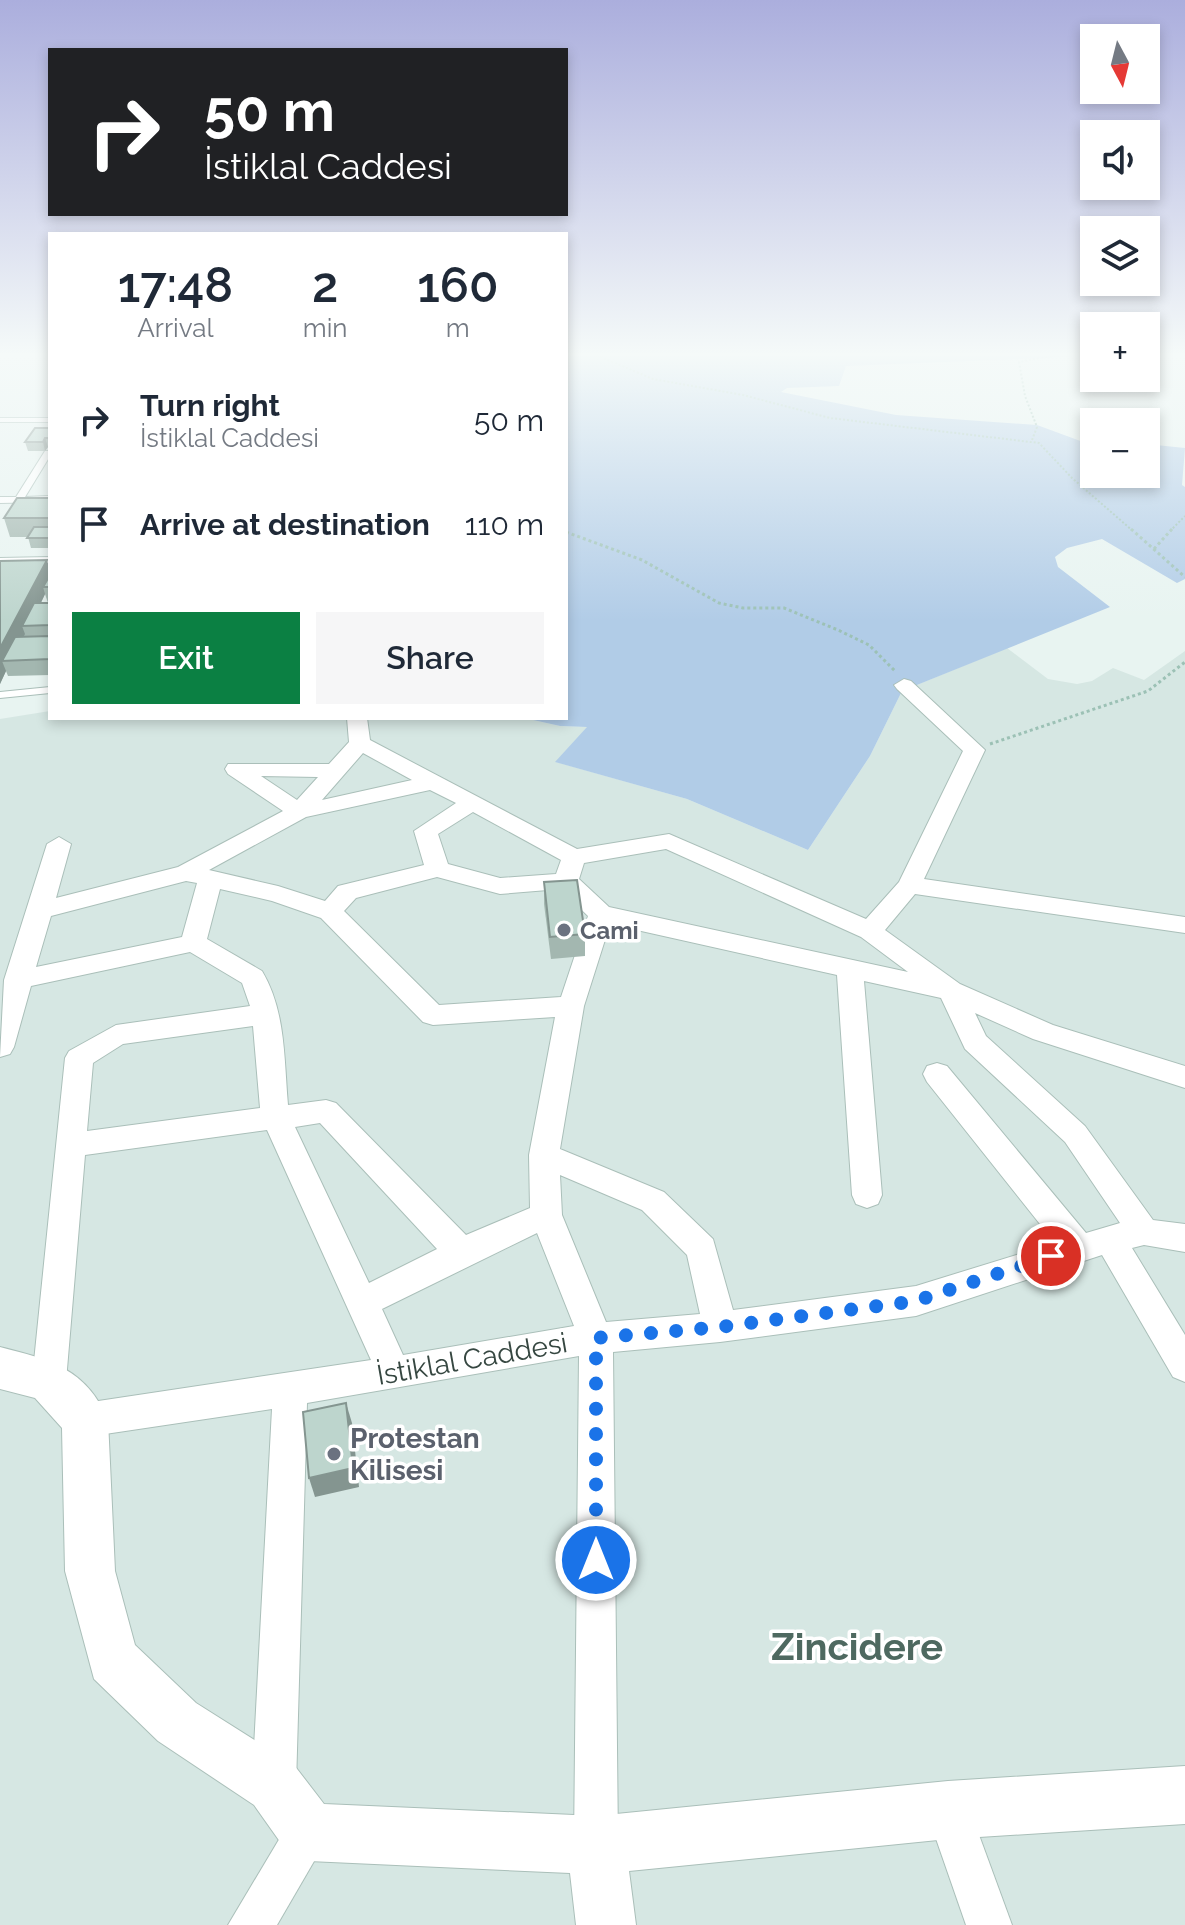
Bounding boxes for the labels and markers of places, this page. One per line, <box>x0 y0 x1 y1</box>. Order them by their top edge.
place label: Cami <box>580 916 639 945</box>
marker: Cami <box>555 921 573 939</box>
pin <box>1017 1222 1085 1290</box>
place label: Protestan Kilisesi <box>350 1422 480 1487</box>
marker: Protestan Kilisesi <box>325 1445 343 1463</box>

